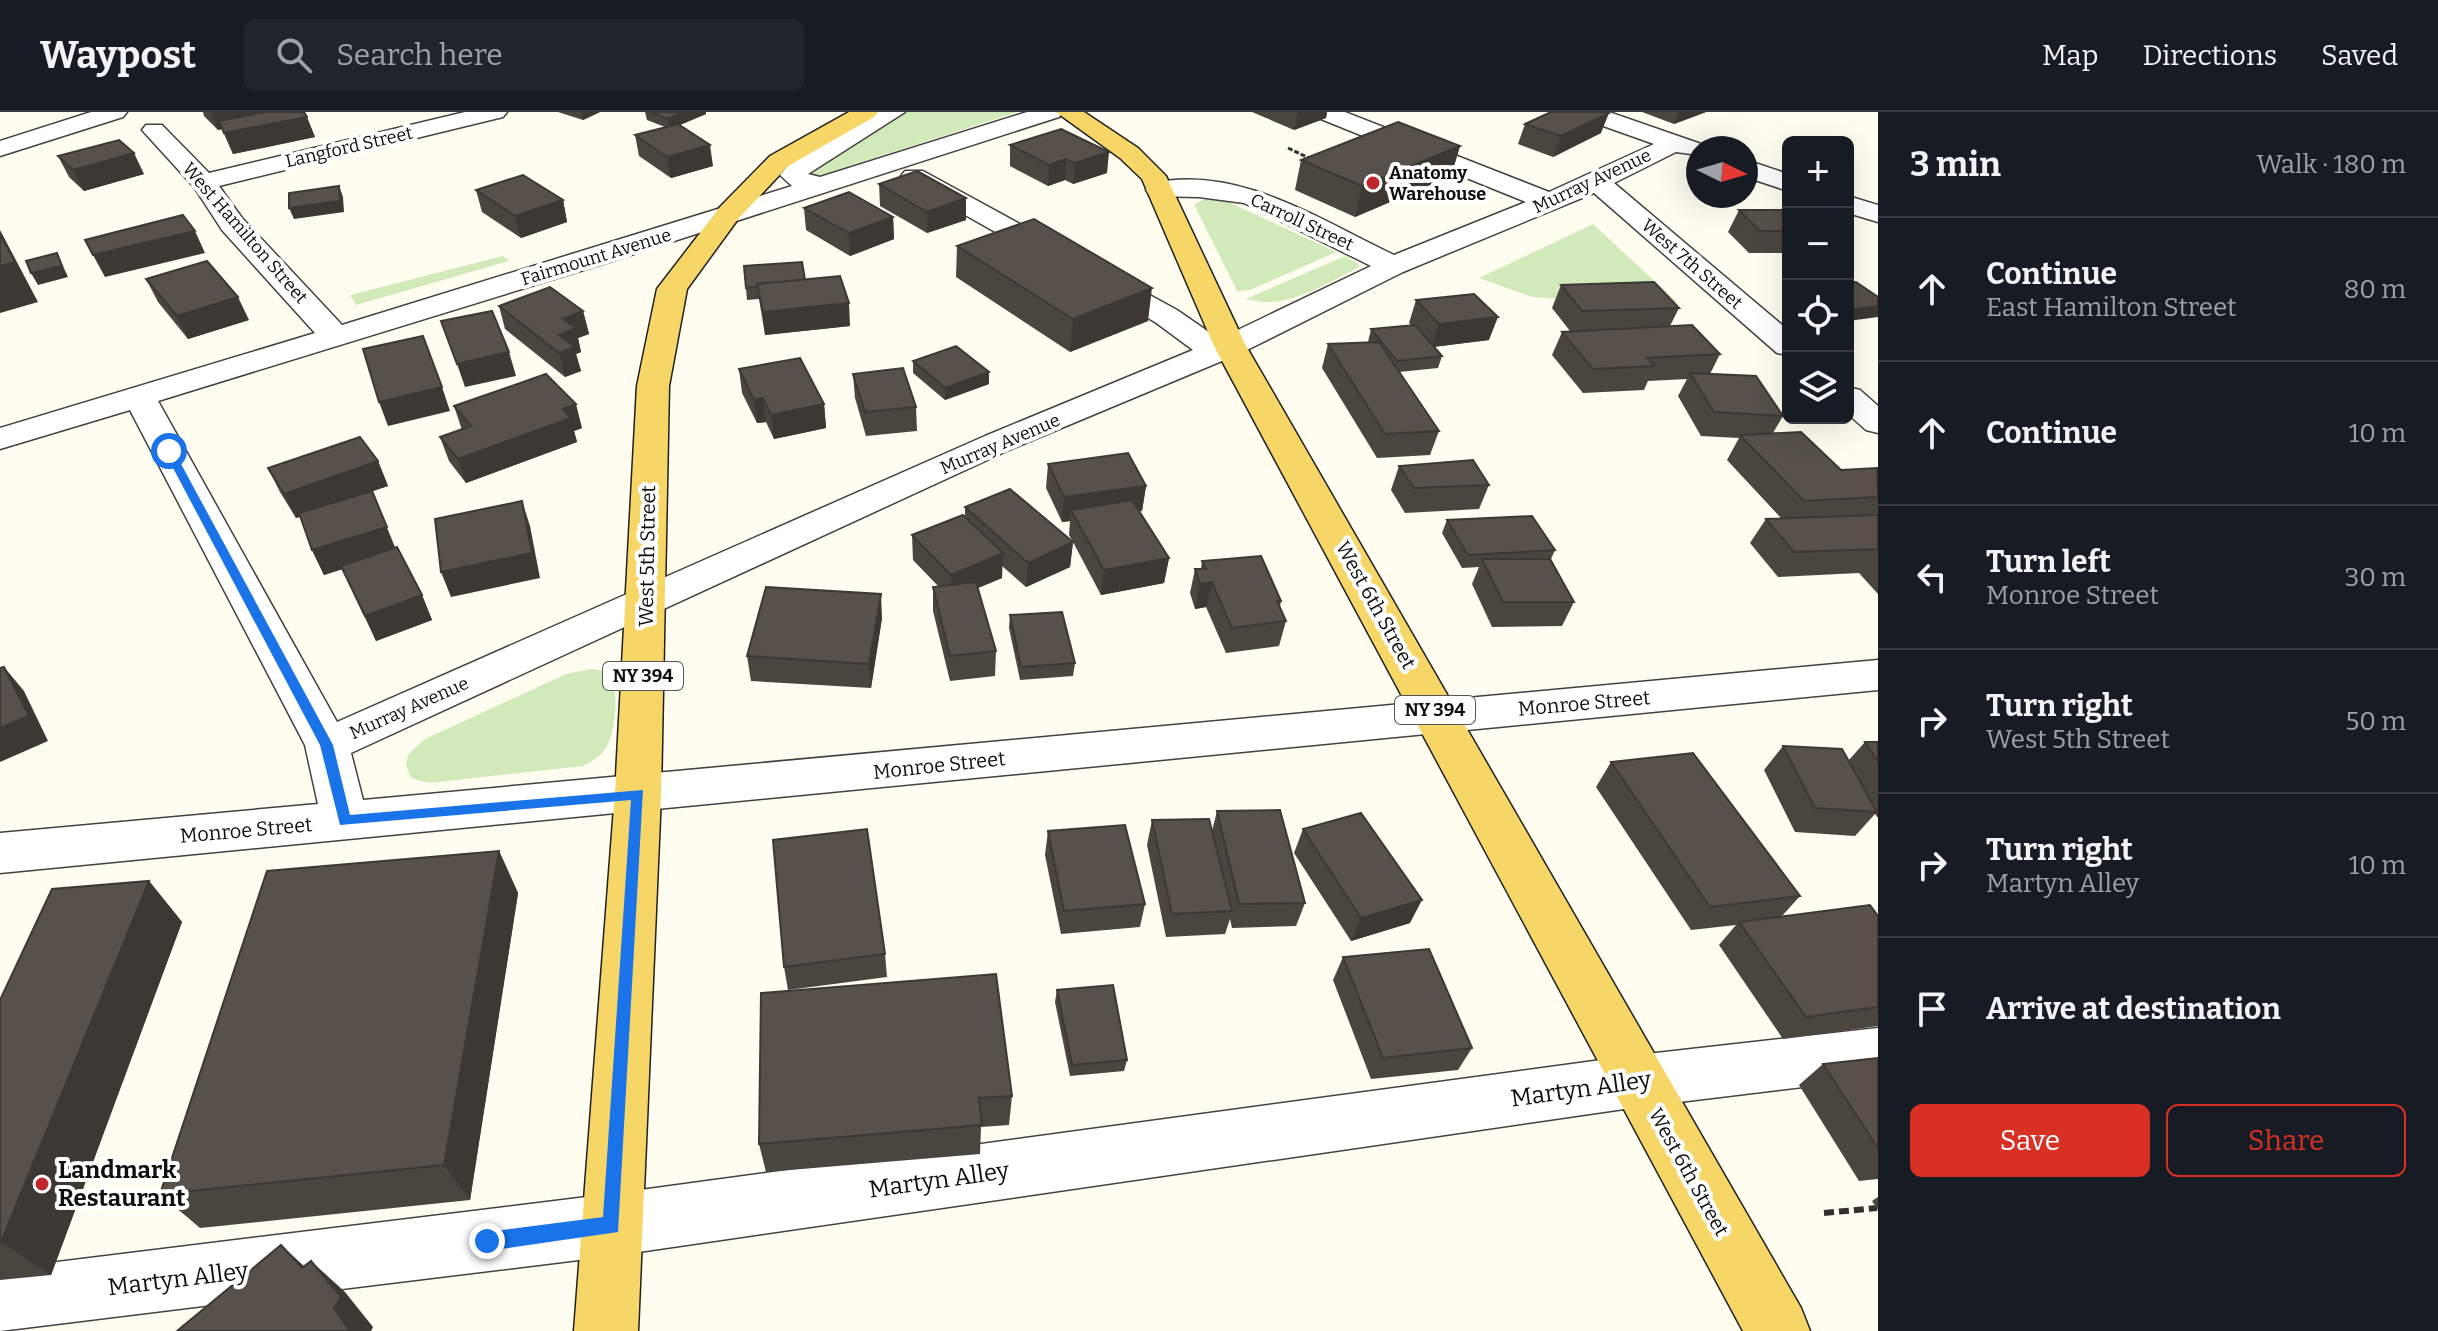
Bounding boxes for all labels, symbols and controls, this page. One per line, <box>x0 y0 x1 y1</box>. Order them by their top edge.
search box <box>244 19 804 91</box>
text: Waypost <box>40 32 196 78</box>
icon: search <box>272 33 316 77</box>
text: Search here <box>336 37 503 73</box>
text: Map <box>2042 39 2098 72</box>
text: Directions <box>2142 39 2277 72</box>
text: Saved <box>2321 39 2398 72</box>
street label: Langford Street <box>283 122 415 172</box>
north arrow <box>1686 136 1758 208</box>
map controls <box>1782 136 1854 424</box>
button: + <box>1782 136 1854 208</box>
street label: Murray Avenue <box>1529 144 1655 218</box>
text: 3 min <box>1910 144 2001 185</box>
text: Walk · 180 m <box>2256 149 2406 180</box>
street label: West Hamilton Street <box>178 158 313 308</box>
place label: Anatomy Warehouse <box>1389 162 1486 205</box>
marker: Anatomy Warehouse <box>1364 174 1382 192</box>
street label: Carroll Street <box>1247 188 1358 256</box>
button: − <box>1782 208 1854 280</box>
street label: West 7th Street <box>1637 214 1747 314</box>
street label: Fairmount Avenue <box>518 224 674 290</box>
text: Continue <box>1986 256 2117 292</box>
icon: ahead <box>1910 267 1954 311</box>
text: 80 m <box>2344 274 2406 305</box>
button: locate <box>1782 280 1854 352</box>
text: East Hamilton Street <box>1986 292 2237 323</box>
button: layers <box>1782 352 1854 424</box>
street label: Murray Avenue <box>937 409 1063 479</box>
icon: ahead <box>1910 411 1954 455</box>
text: Continue <box>1986 415 2117 451</box>
text: 10 m <box>2349 418 2406 449</box>
route start <box>151 433 187 469</box>
street label: West 5th Street <box>634 485 660 627</box>
street label: West 6th Street <box>1331 537 1421 673</box>
text: Turn left <box>1986 544 2111 580</box>
icon: left <box>1910 555 1954 599</box>
text: 30 m <box>2345 562 2406 593</box>
text: Monroe Street <box>1986 580 2159 611</box>
road number: NY 394 <box>603 662 683 690</box>
street label: Murray Avenue <box>346 672 472 744</box>
street label: Monroe Street <box>1517 685 1651 721</box>
text: Turn right <box>1986 688 2133 724</box>
road number: NY 394 <box>1395 696 1475 724</box>
icon: right <box>1910 699 1954 743</box>
text: 50 m <box>2345 706 2406 737</box>
text: West 5th Street <box>1986 724 2170 755</box>
street label: Monroe Street <box>872 746 1006 784</box>
street label: Monroe Street <box>179 812 313 848</box>
text: Turn right <box>1986 832 2133 868</box>
icon: right <box>1910 843 1954 887</box>
text: 10 m <box>2349 850 2406 881</box>
text: Martyn Alley <box>1986 868 2139 899</box>
icon: arrive <box>1910 987 1954 1031</box>
text: Arrive at destination <box>1986 991 2281 1027</box>
street label: Martyn Alley <box>1509 1065 1653 1113</box>
street label: West 6th Street <box>1644 1104 1734 1240</box>
button: Save <box>1910 1104 2150 1177</box>
button: Share <box>2166 1104 2406 1177</box>
place label: Landmark Restaurant <box>58 1156 186 1212</box>
street label: Martyn Alley <box>867 1156 1011 1204</box>
marker: Landmark Restaurant <box>33 1175 51 1193</box>
route end <box>469 1223 505 1259</box>
street label: Martyn Alley <box>106 1256 250 1302</box>

